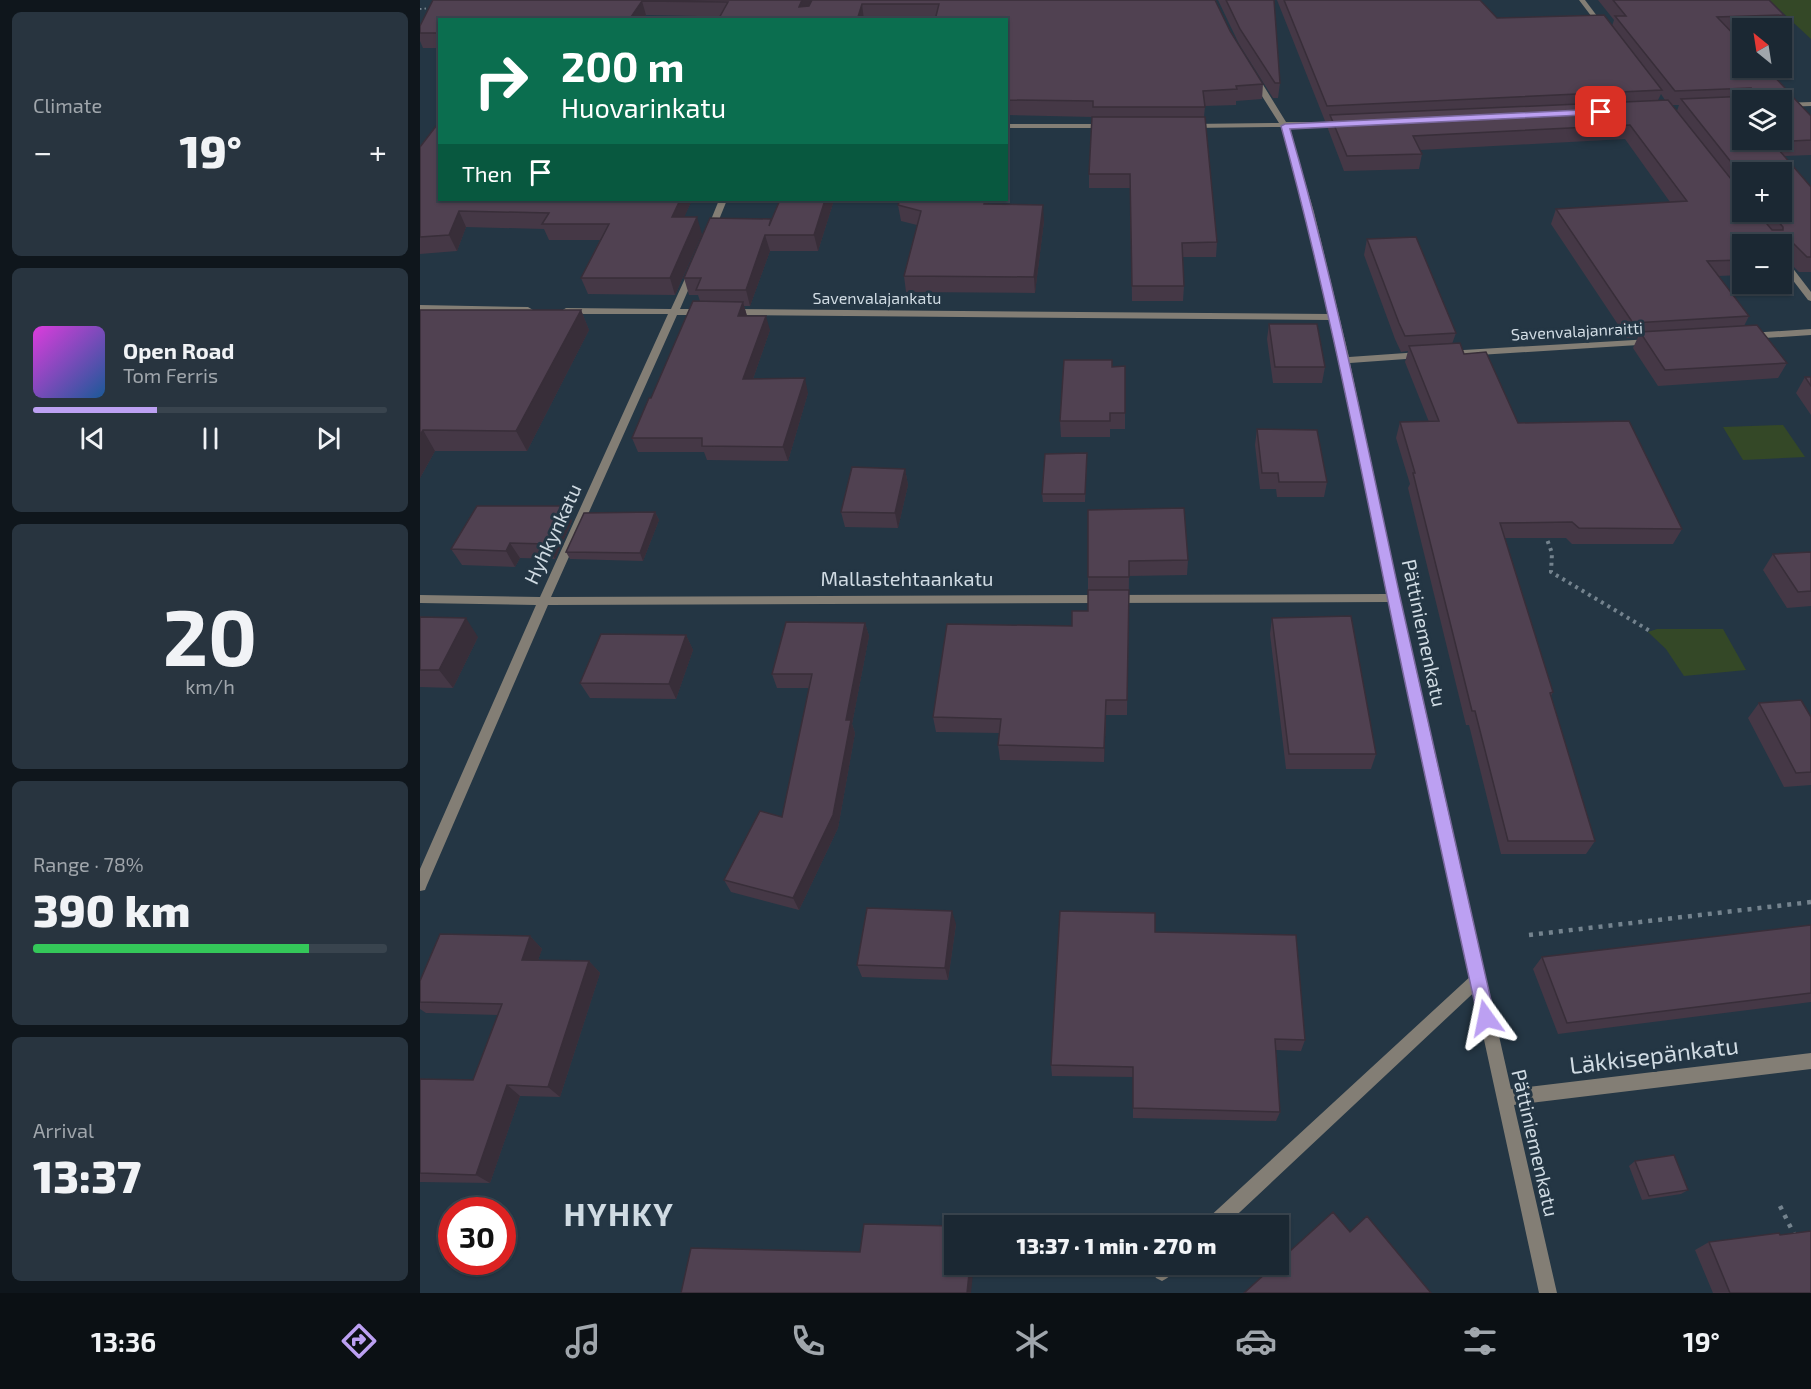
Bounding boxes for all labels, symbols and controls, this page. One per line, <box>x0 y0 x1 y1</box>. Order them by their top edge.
north arrow <box>1732 18 1792 78</box>
map controls <box>1732 18 1792 294</box>
text: 200 m <box>561 40 684 90</box>
icon: right <box>462 42 540 120</box>
pin <box>1575 86 1626 137</box>
button: layers <box>1732 90 1792 150</box>
text: Huovarinkatu <box>561 91 726 123</box>
text: Climate <box>33 93 102 117</box>
icon: arrive <box>1584 95 1617 128</box>
text: 19° <box>179 123 242 177</box>
text: − <box>33 131 52 171</box>
text: + <box>369 131 387 171</box>
icon: arrive <box>524 156 557 189</box>
text: Then <box>462 160 512 186</box>
button: + <box>1732 162 1792 222</box>
button: − <box>1732 234 1792 294</box>
street label: Savenvalajankatu <box>813 288 941 308</box>
street label: Savenvalajanraitti <box>1510 318 1644 344</box>
text: Open Road <box>123 337 235 363</box>
text: Tom Ferris <box>123 363 218 387</box>
icon: previous <box>76 422 109 455</box>
icon: pause <box>194 422 227 455</box>
icon: next <box>312 422 345 455</box>
street label: Hyhkynkatu <box>518 480 586 588</box>
street label: Pättiniemenkatu <box>1398 557 1452 709</box>
street label: Mallastehtaankatu <box>821 566 993 590</box>
text: 20 <box>163 588 257 682</box>
text: km/h <box>185 674 235 698</box>
text: Range · 78% <box>33 852 144 876</box>
text: 390 km <box>33 882 191 936</box>
position arrow <box>1454 986 1518 1050</box>
street label: Läkkisepänkatu <box>1568 1030 1740 1079</box>
street label: Pättiniemenkatu <box>1507 1067 1565 1219</box>
text: Arrival <box>33 1118 94 1142</box>
text: 13:37 <box>33 1148 141 1202</box>
district label: HYHKY <box>564 1194 674 1232</box>
speed limit sign: 30 <box>438 1197 516 1275</box>
text: 13:37 · 1 min · 270 m <box>1017 1232 1216 1258</box>
icon: directions <box>338 1320 380 1362</box>
icon: music <box>562 1320 604 1362</box>
icon: phone <box>787 1320 829 1362</box>
icon: climate <box>1011 1320 1053 1362</box>
icon: car <box>1235 1320 1277 1362</box>
icon: filters <box>1459 1320 1501 1362</box>
text: 13:36 <box>91 1325 156 1357</box>
text: 19° <box>1683 1325 1720 1357</box>

